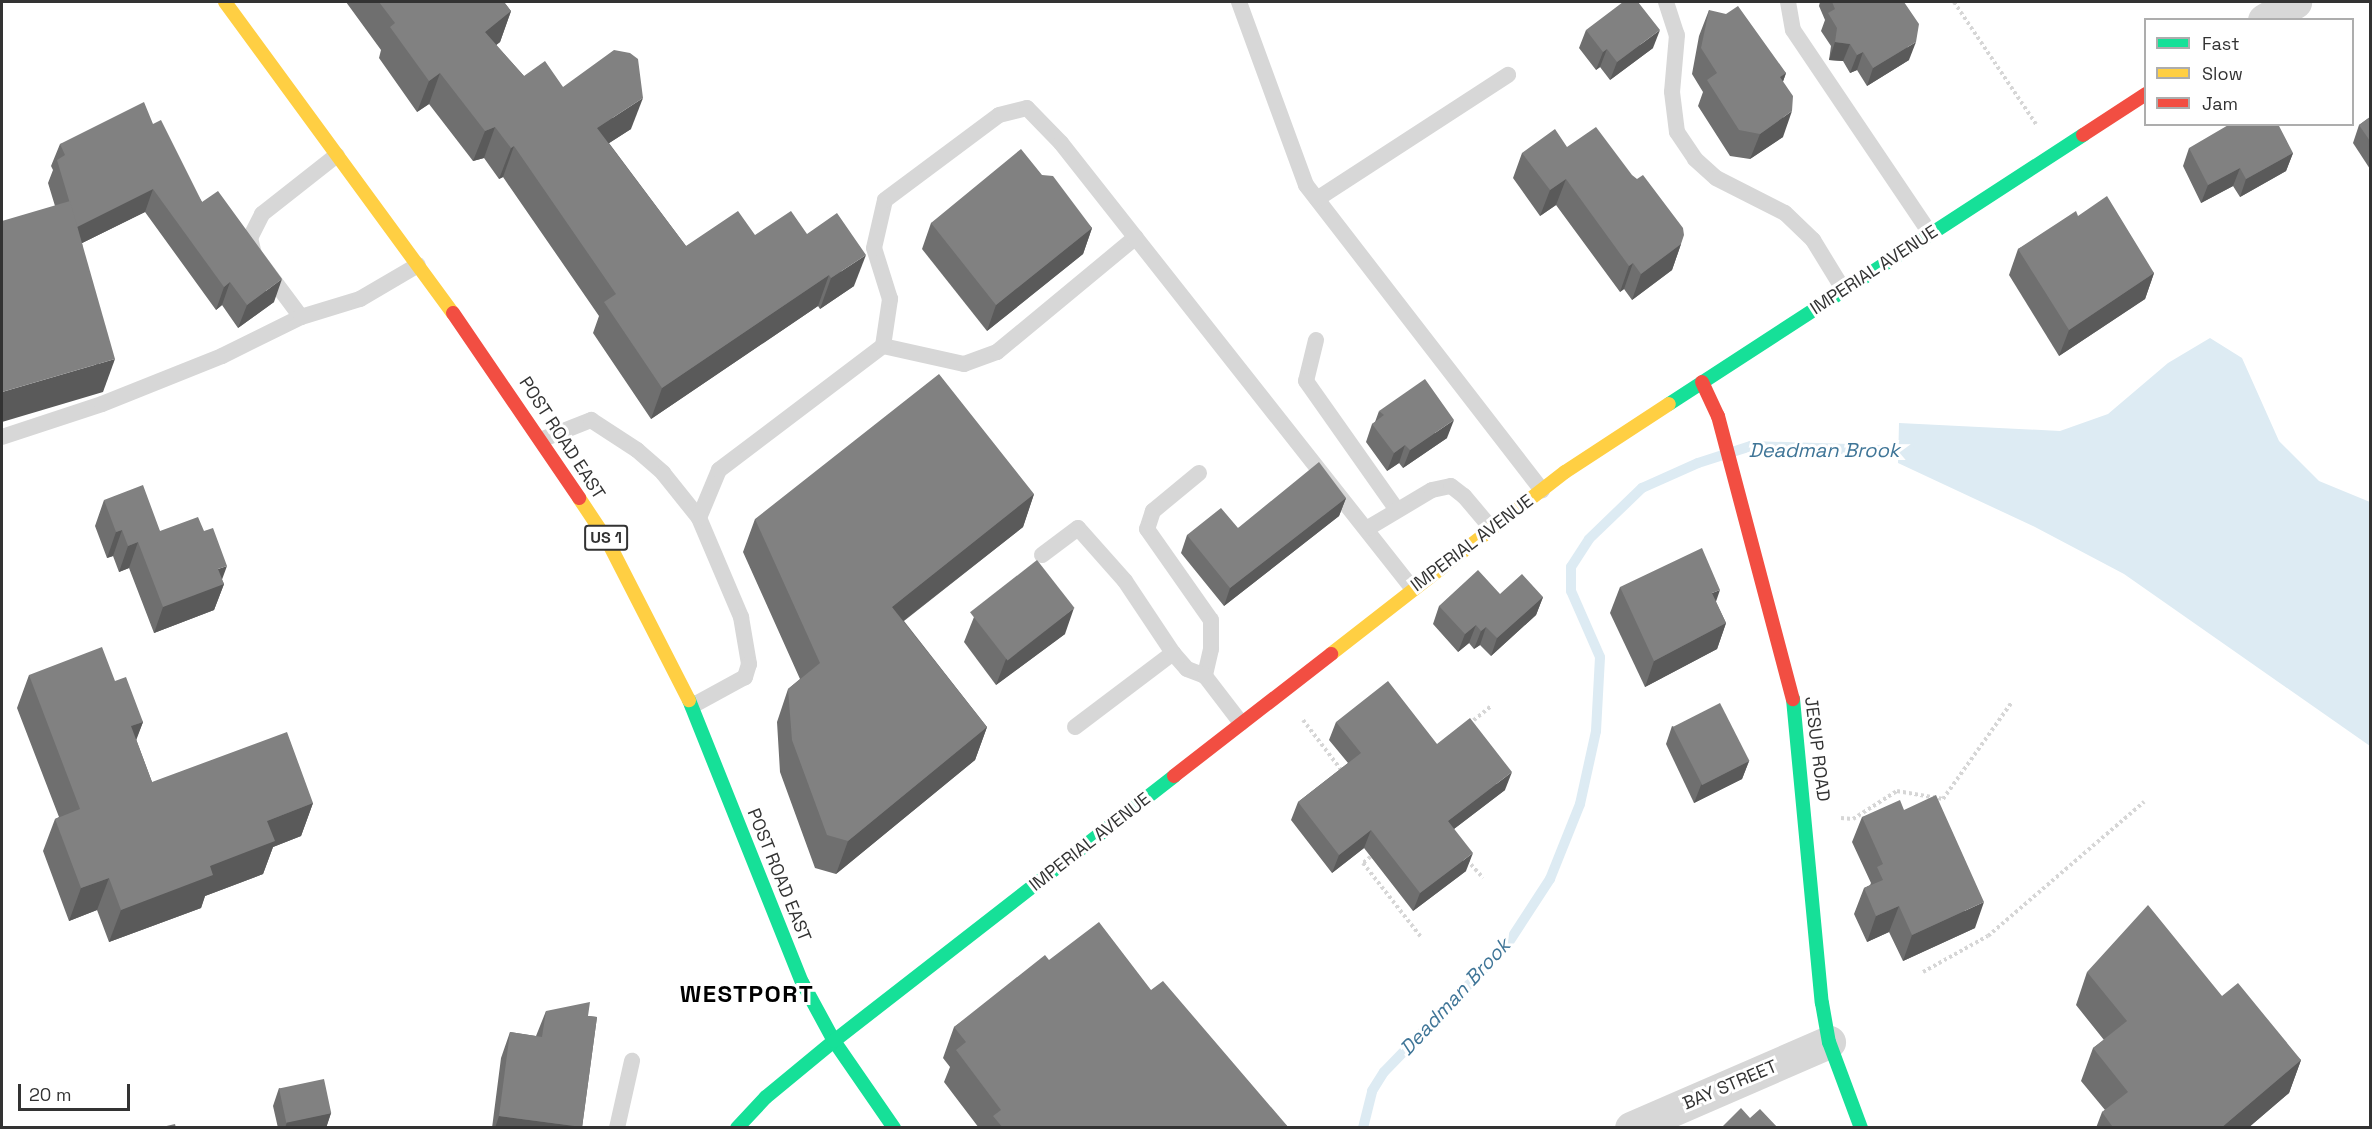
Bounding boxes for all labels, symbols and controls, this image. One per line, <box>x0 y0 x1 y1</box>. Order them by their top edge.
legend <box>2144 18 2354 126</box>
text: Fast <box>2202 32 2239 55</box>
text: Slow <box>2202 62 2243 85</box>
text: Jam <box>2202 92 2238 115</box>
street label: IMPERIAL AVENUE <box>1806 221 1942 319</box>
street label: POST ROAD EAST <box>514 372 610 504</box>
water label: Deadman Brook <box>1748 438 1900 462</box>
street label: IMPERIAL AVENUE <box>1406 490 1538 596</box>
road number: US 1 <box>584 525 628 551</box>
street label: JESUP ROAD <box>1800 695 1834 803</box>
street label: IMPERIAL AVENUE <box>1025 788 1155 896</box>
street label: POST ROAD EAST <box>742 805 816 945</box>
water label: Deadman Brook <box>1395 934 1515 1060</box>
district label: WESTPORT <box>680 980 814 1008</box>
street label: BAY STREET <box>1679 1055 1781 1115</box>
scale bar <box>21 1072 134 1110</box>
text: 20 m <box>29 1083 72 1106</box>

